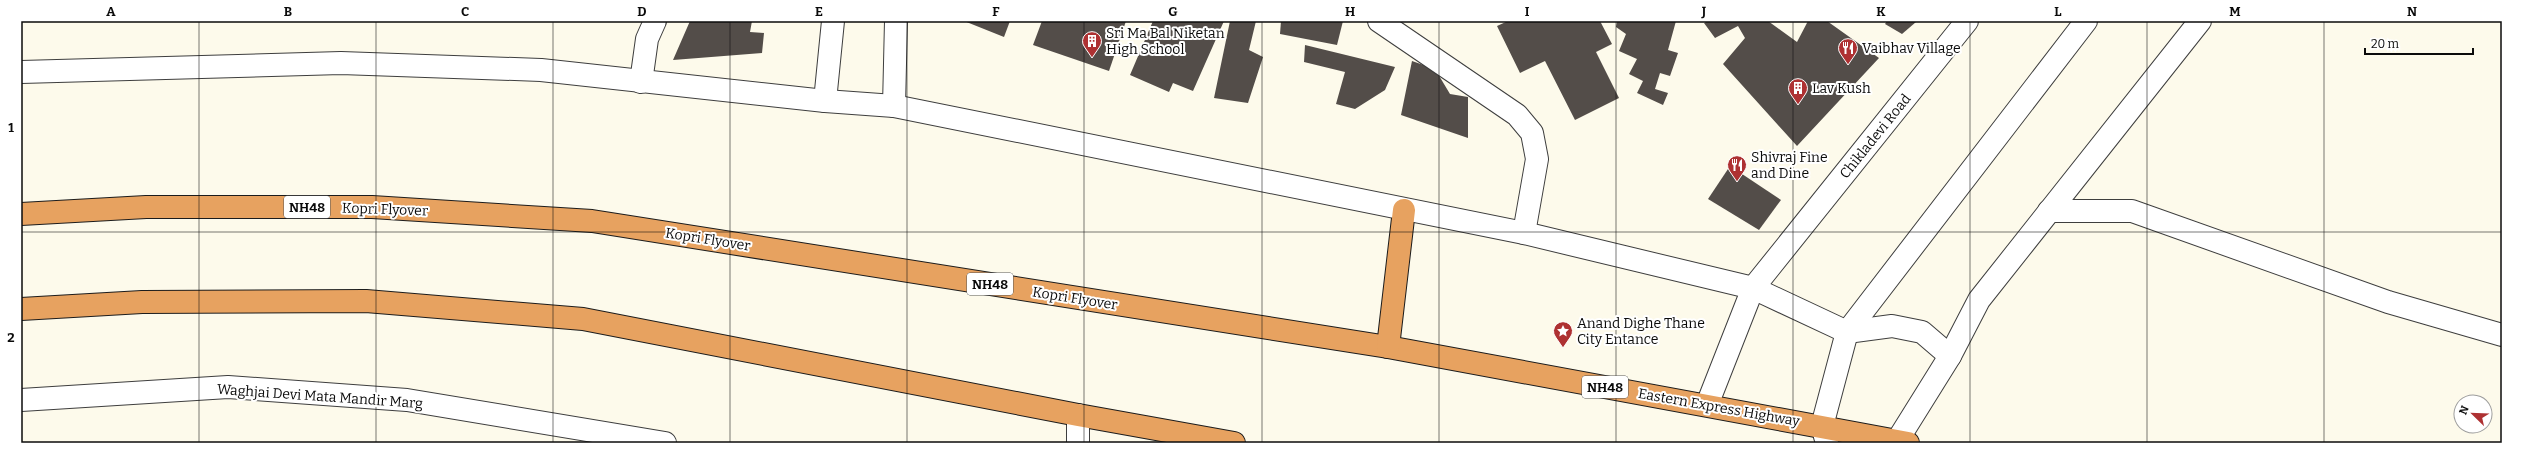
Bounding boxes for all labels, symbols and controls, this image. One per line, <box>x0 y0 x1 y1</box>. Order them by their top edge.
text: A <box>106 4 116 19</box>
text: B <box>284 4 292 19</box>
text: C <box>461 4 469 19</box>
text: D <box>637 4 647 19</box>
text: E <box>815 4 823 19</box>
text: F <box>992 4 1000 19</box>
text: G <box>1168 4 1178 19</box>
text: H <box>1345 4 1355 19</box>
text: I <box>1525 4 1530 19</box>
text: J <box>1701 4 1707 19</box>
text: K <box>1876 4 1886 19</box>
text: L <box>2054 4 2062 19</box>
text: M <box>2229 4 2241 19</box>
text: N <box>2407 4 2417 19</box>
place label: Sri Ma Bal Niketan High School <box>1106 25 1225 58</box>
building icon: Sri Ma Bal Niketan High School <box>1081 30 1103 58</box>
scale bar <box>2365 30 2473 56</box>
restaurant icon: Vaibhav Village <box>1837 37 1859 65</box>
text: 20 m <box>2371 37 2400 51</box>
place label: Vaibhav Village <box>1862 40 1961 57</box>
building icon: Lav Kush <box>1787 77 1809 105</box>
place label: Lav Kush <box>1812 80 1871 97</box>
street label: Chikladevi Road <box>1836 91 1915 182</box>
text: 1 <box>8 120 14 135</box>
place label: Shivraj Fine and Dine <box>1751 149 1828 182</box>
restaurant icon: Shivraj Fine and Dine <box>1726 154 1748 182</box>
road number: NH48 <box>284 196 330 218</box>
street label: Kopri Flyover <box>342 200 428 219</box>
street label: Kopri Flyover <box>664 224 752 255</box>
road number: NH48 <box>967 273 1013 295</box>
street label: Kopri Flyover <box>1031 283 1119 314</box>
place label: Anand Dighe Thane City Entance <box>1577 315 1705 348</box>
place icon: Anand Dighe Thane City Entance <box>1552 320 1574 348</box>
text: 2 <box>7 330 15 345</box>
road number: NH48 <box>1582 376 1628 398</box>
street label: Waghjai Devi Mata Mandir Marg <box>216 381 424 412</box>
street label: Eastern Express Highway <box>1637 385 1802 430</box>
north arrow <box>2453 394 2493 434</box>
text: N <box>2457 403 2472 417</box>

